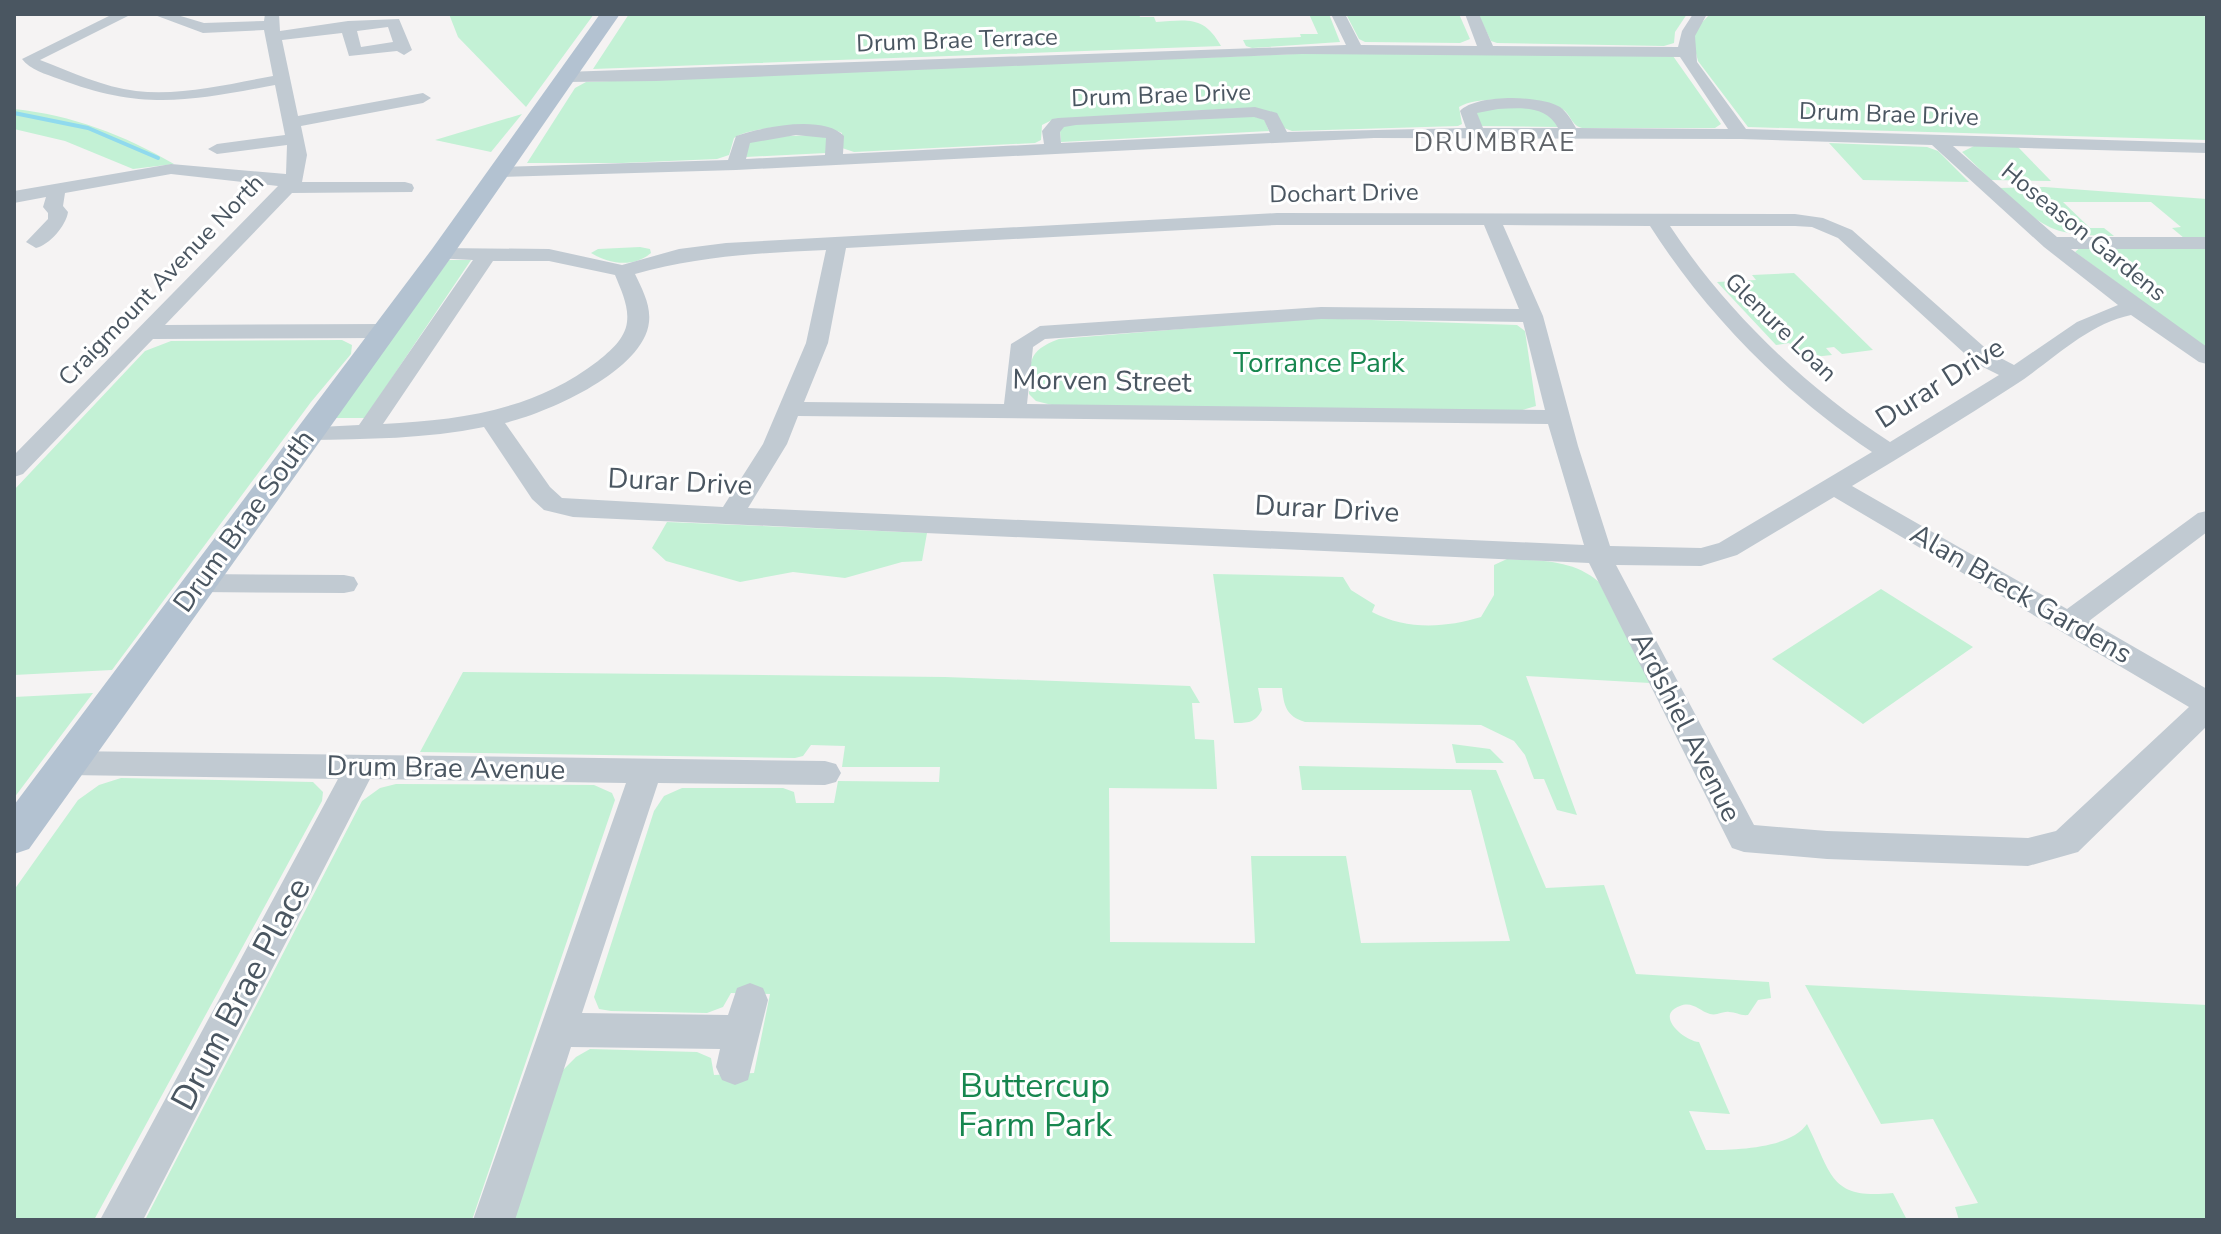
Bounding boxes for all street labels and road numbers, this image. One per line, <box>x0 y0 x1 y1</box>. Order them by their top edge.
street label: Drum Brae Terrace <box>856 20 1058 60</box>
street label: Drum Brae Drive <box>1071 76 1251 114</box>
street label: Drum Brae Drive <box>1799 95 1979 133</box>
street label: Hoseason Gardens <box>1995 155 2173 309</box>
street label: Craigmount Avenue North <box>51 167 271 393</box>
street label: Dochart Drive <box>1269 176 1419 210</box>
street label: Glenure Loan <box>1718 265 1844 389</box>
street label: Durar Drive <box>1869 329 2011 437</box>
street label: Morven Street <box>1012 360 1192 402</box>
street label: Drum Brae South <box>165 422 323 620</box>
street label: Durar Drive <box>607 459 753 505</box>
street label: Durar Drive <box>1254 486 1400 532</box>
street label: Alan Breck Gardens <box>1903 515 2139 673</box>
street label: Ardshiel Avenue <box>1622 626 1750 828</box>
street label: Drum Brae Avenue <box>326 747 566 789</box>
street label: Drum Brae Place <box>160 870 322 1118</box>

